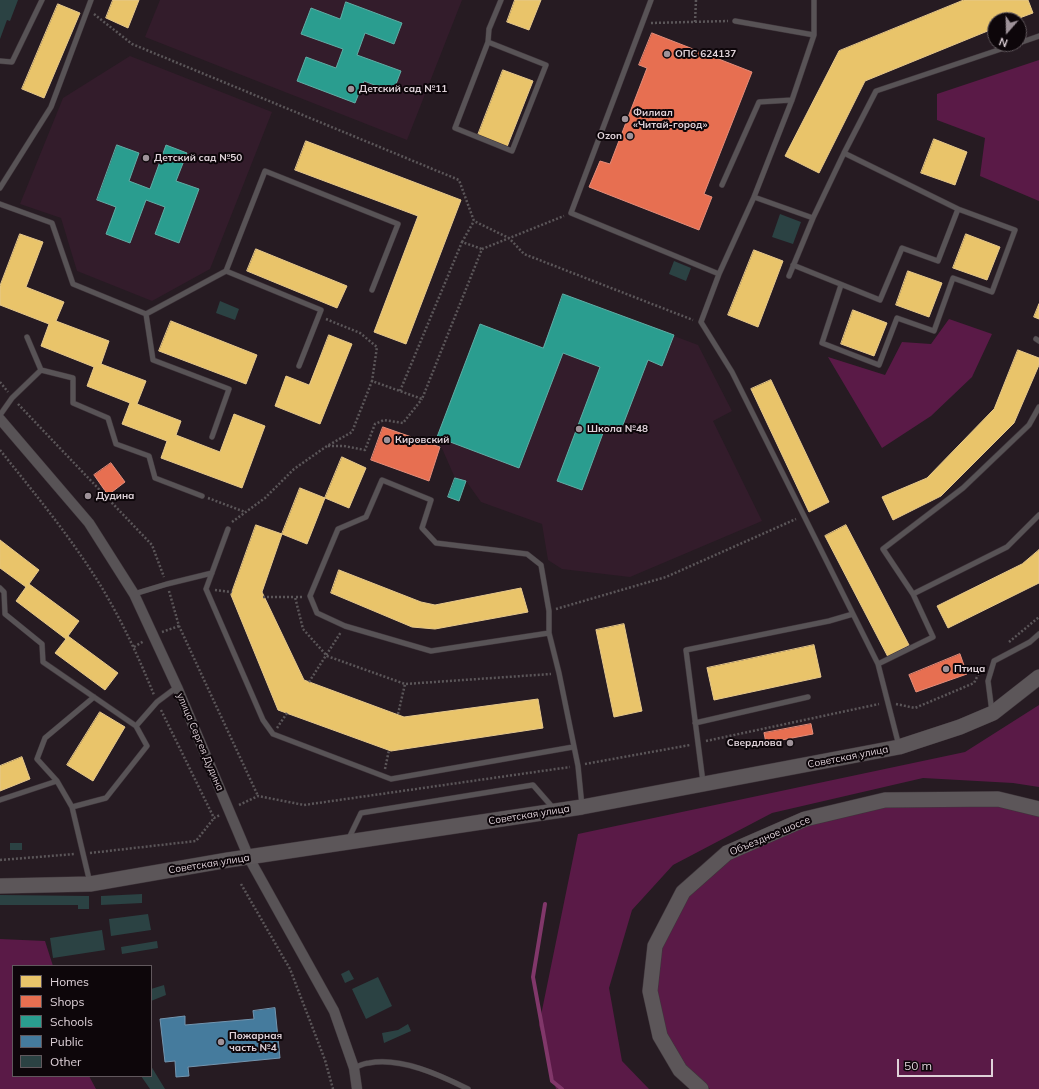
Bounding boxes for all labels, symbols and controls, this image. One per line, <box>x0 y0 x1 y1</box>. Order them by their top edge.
north arrow <box>987 12 1027 52</box>
text: N <box>997 34 1010 50</box>
place label: ОПС 624137 <box>675 48 736 60</box>
marker: ОПС 624137 <box>662 49 672 59</box>
place label: Детский сад №11 <box>359 83 447 95</box>
marker: Детский сад №11 <box>346 84 356 94</box>
place label: Филиал «Читай-город» <box>633 107 707 130</box>
marker: Филиал «Читай-город» <box>620 114 630 124</box>
place label: Ozon <box>597 130 622 142</box>
marker: Ozon <box>625 131 635 141</box>
place label: Детский сад №50 <box>154 152 242 164</box>
marker: Детский сад №50 <box>141 153 151 163</box>
place label: Школа №48 <box>587 423 648 435</box>
marker: Школа №48 <box>574 424 584 434</box>
place label: Кировский <box>395 434 449 446</box>
marker: Кировский <box>382 435 392 445</box>
place label: Дудина <box>96 490 134 502</box>
marker: Дудина <box>83 491 93 501</box>
place label: Птица <box>954 663 985 675</box>
marker: Птица <box>941 664 951 674</box>
street label: улица Сергея Дудина <box>174 691 226 793</box>
place label: Свердлова <box>727 737 782 749</box>
marker: Свердлова <box>785 738 795 748</box>
street label: Советская улица <box>807 743 889 771</box>
street label: Советская улица <box>488 803 570 827</box>
street label: Объездное шоссе <box>728 814 812 858</box>
street label: Советская улица <box>168 852 250 876</box>
legend <box>12 965 152 1077</box>
text: Homes <box>50 974 89 989</box>
text: Shops <box>50 994 85 1009</box>
text: Schools <box>50 1014 93 1029</box>
place label: Пожарная часть №4 <box>229 1030 282 1054</box>
text: Public <box>50 1034 84 1049</box>
marker: Пожарная часть №4 <box>216 1037 226 1047</box>
scale bar <box>899 1051 995 1077</box>
text: Other <box>50 1054 81 1069</box>
text: 50 m <box>904 1058 932 1073</box>

